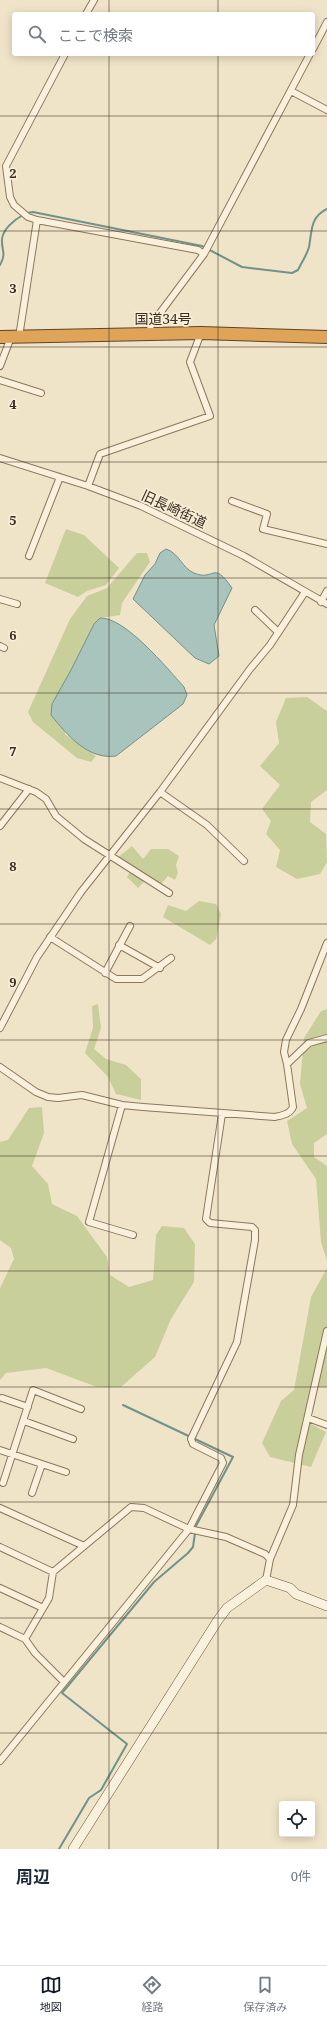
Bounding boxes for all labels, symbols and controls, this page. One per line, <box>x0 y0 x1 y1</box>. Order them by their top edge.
search box <box>12 12 315 56</box>
icon: search <box>26 23 48 45</box>
text: ここで検索 <box>58 25 133 45</box>
text: 2 <box>9 164 17 182</box>
text: 3 <box>9 279 17 297</box>
street label: 国道34号 <box>134 309 192 328</box>
text: 4 <box>9 395 17 413</box>
street label: 旧長崎街道 <box>138 485 210 532</box>
text: 5 <box>9 511 17 529</box>
text: 6 <box>9 626 17 644</box>
text: 7 <box>9 742 17 760</box>
text: 8 <box>9 857 17 875</box>
text: 9 <box>9 973 17 991</box>
map controls <box>279 1801 315 1837</box>
button: locate <box>279 1801 315 1837</box>
text: 周辺 <box>16 1865 50 1888</box>
text: 0件 <box>291 1867 311 1885</box>
tab: 地図 <box>40 1974 62 2014</box>
tab: 経路 <box>141 1974 163 2014</box>
tab: 保存済み <box>243 1974 287 2014</box>

